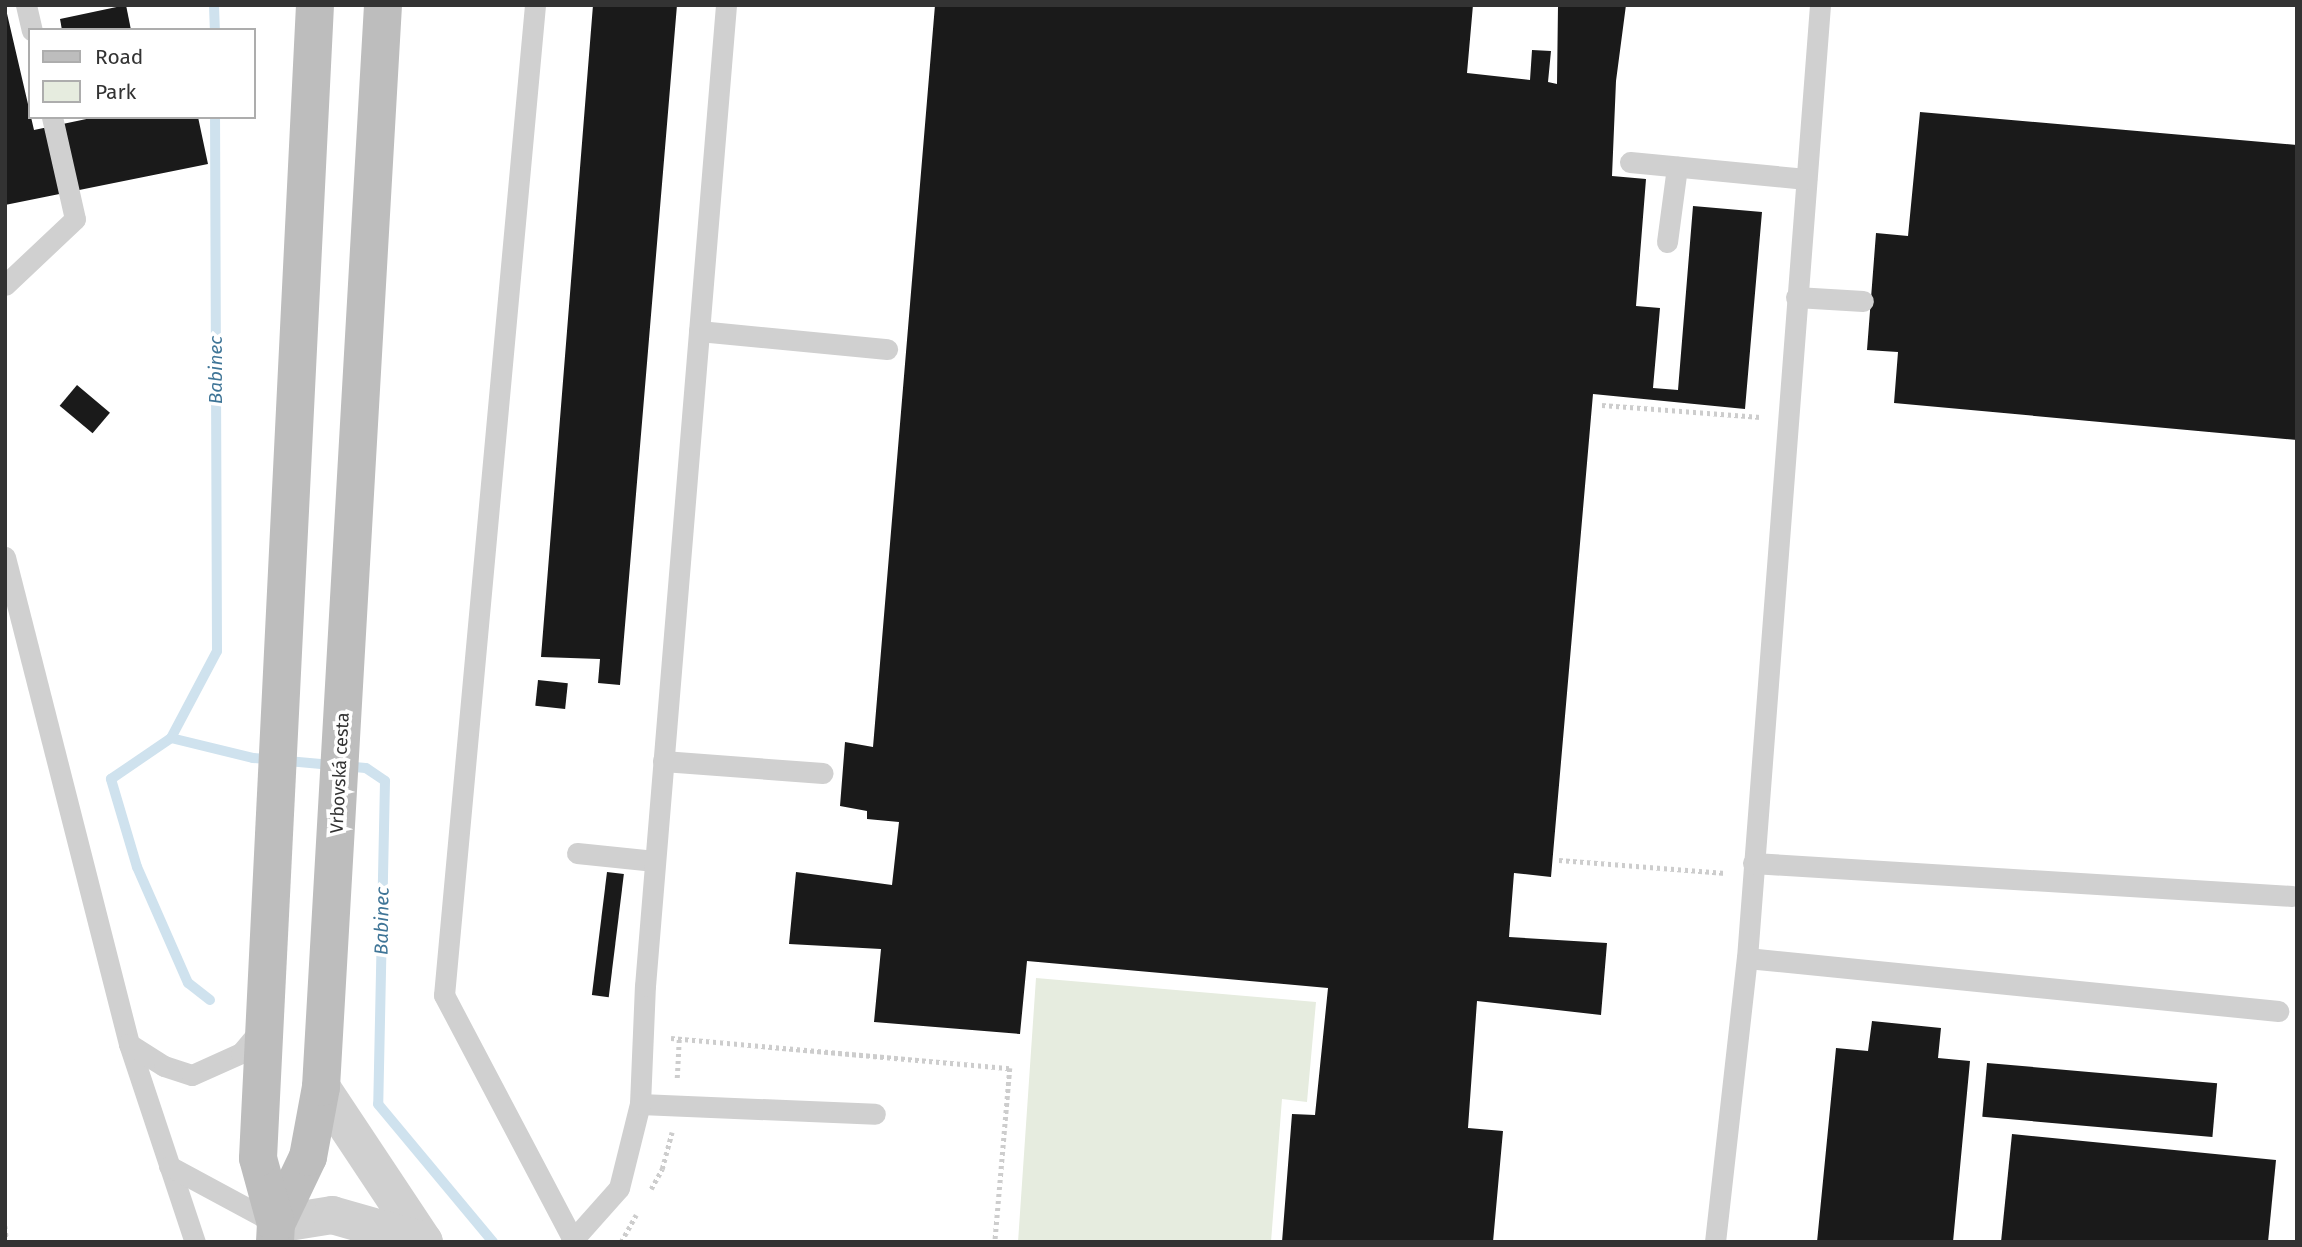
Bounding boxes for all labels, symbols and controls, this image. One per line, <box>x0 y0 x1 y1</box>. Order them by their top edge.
legend <box>28 28 256 119</box>
text: Road <box>95 44 143 70</box>
text: Park <box>95 79 136 105</box>
water label: Babinec <box>205 336 227 404</box>
street label: Vrbovská cesta <box>326 712 354 834</box>
water label: Babinec <box>370 887 394 955</box>

